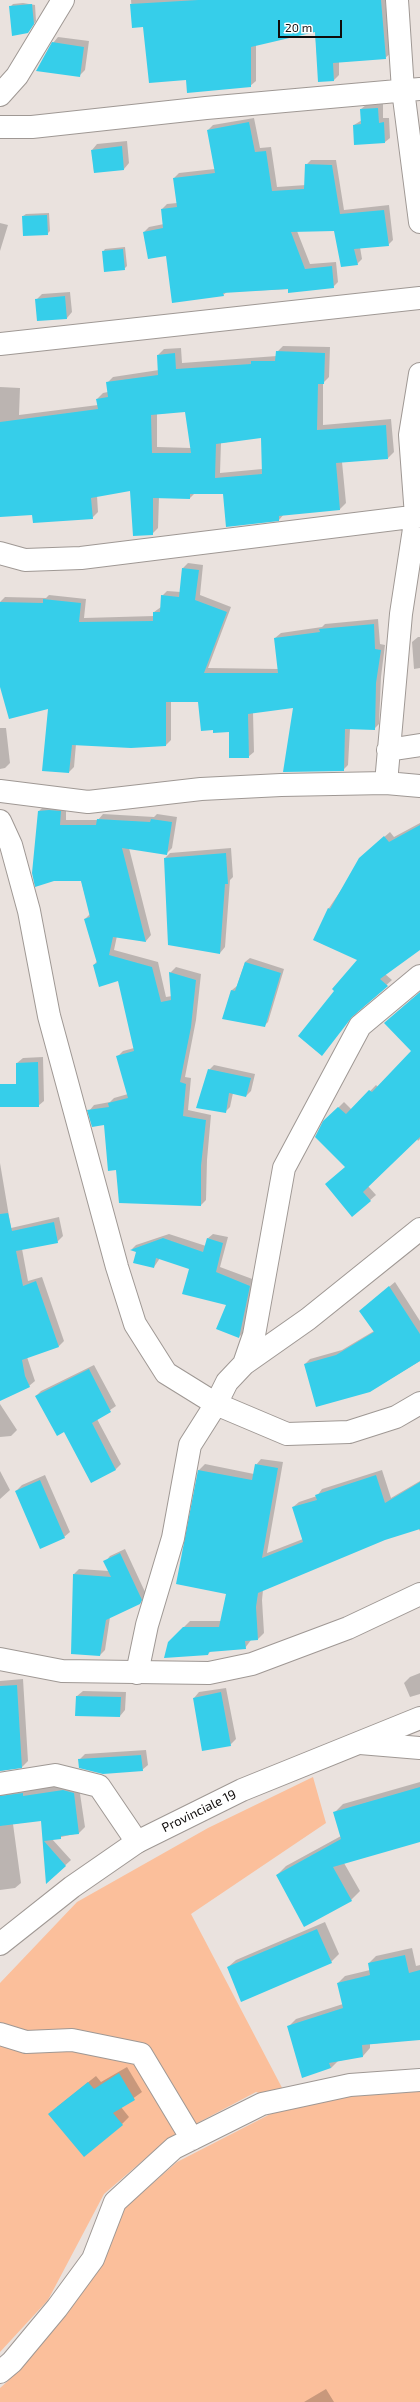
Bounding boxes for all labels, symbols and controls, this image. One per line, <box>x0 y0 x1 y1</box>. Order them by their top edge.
scale bar <box>280 12 344 38</box>
text: 20 m <box>285 20 312 34</box>
street label: Provinciale 19 <box>159 1786 239 1836</box>

